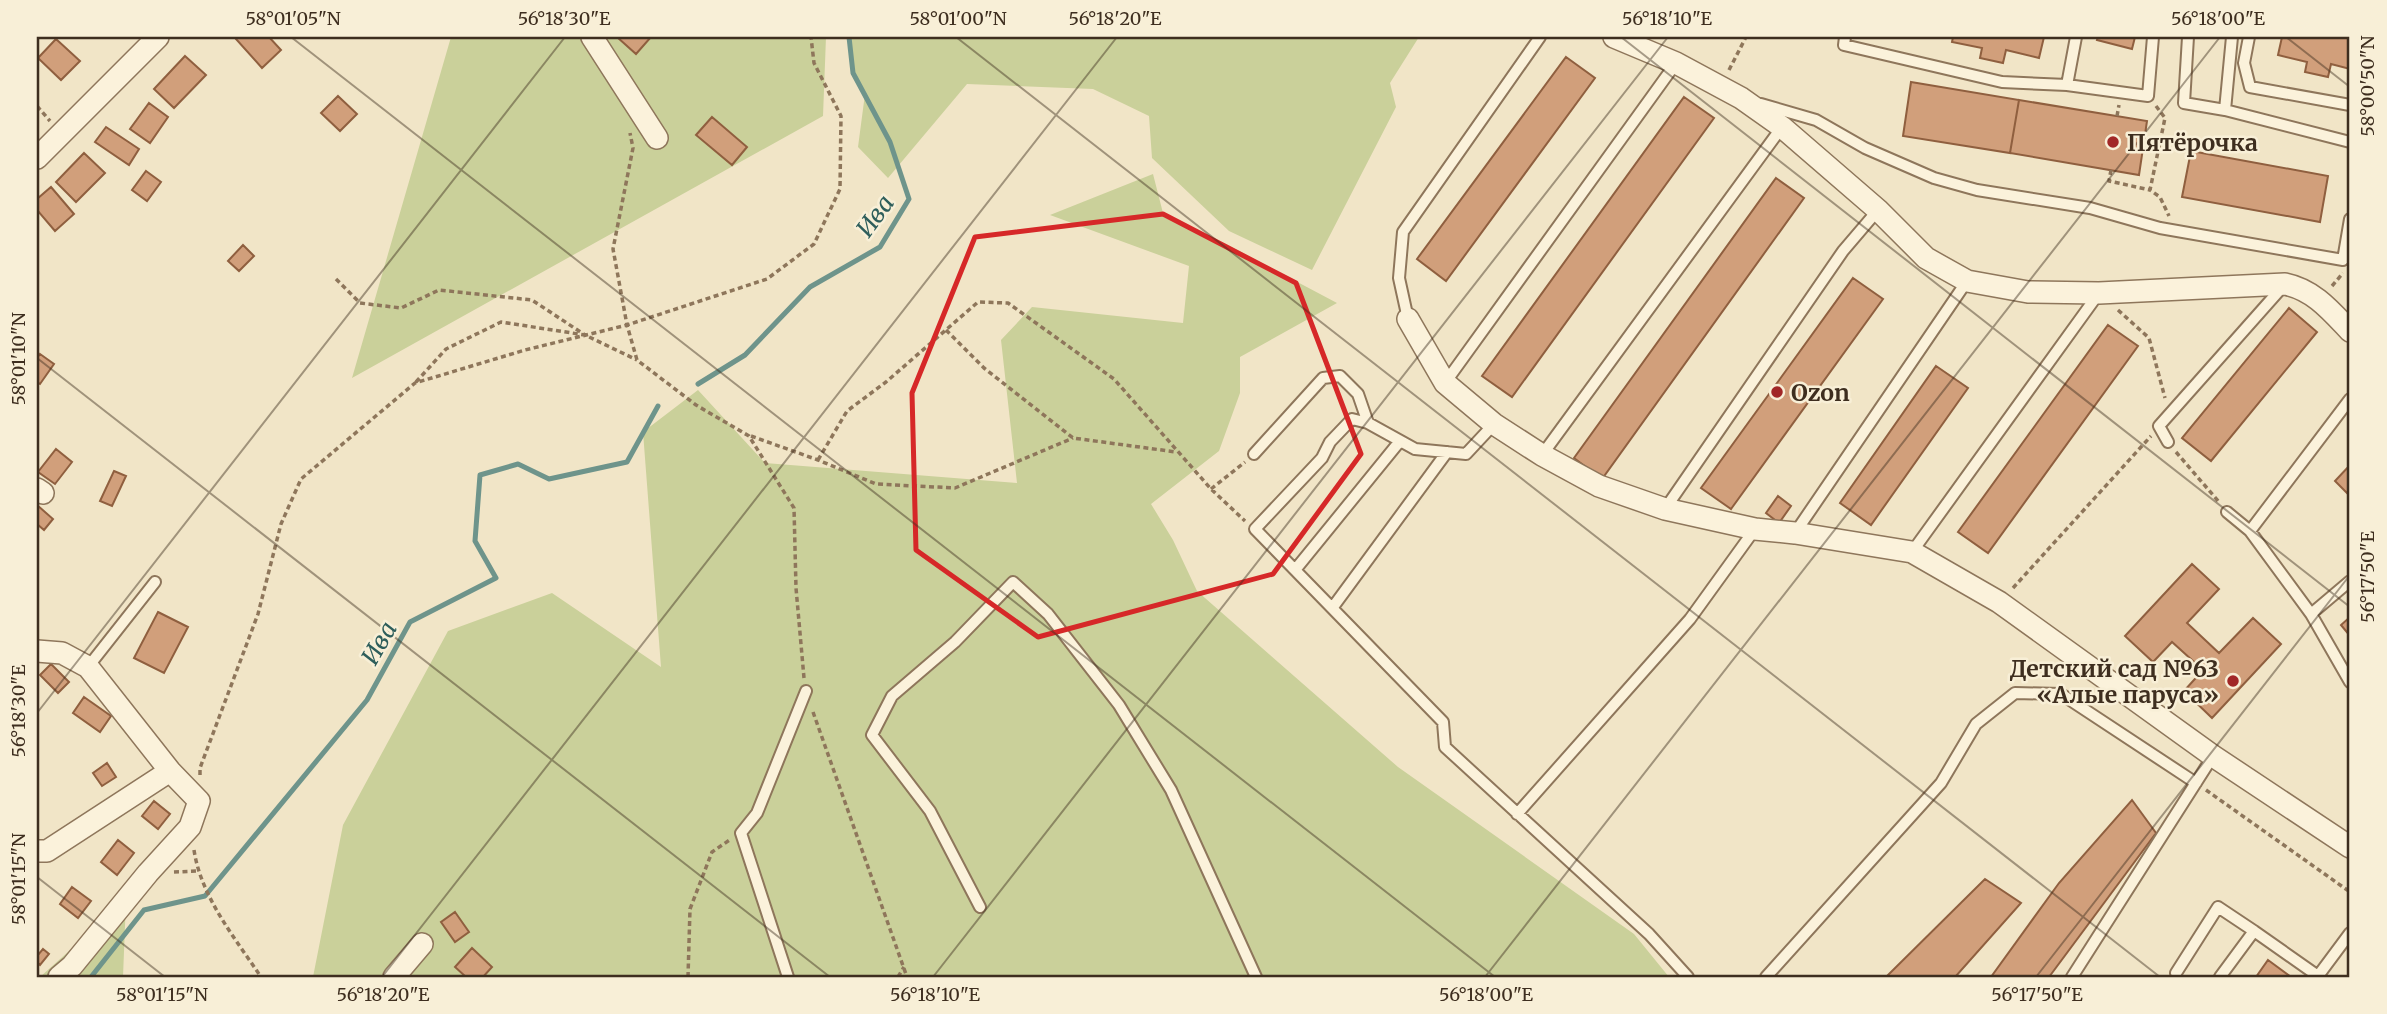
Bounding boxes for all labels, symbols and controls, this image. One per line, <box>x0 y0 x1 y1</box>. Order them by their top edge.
text: 58°01'05"N <box>245 7 341 30</box>
text: 56°18'30"E <box>518 7 611 30</box>
text: 58°01'00"N <box>909 7 1007 30</box>
text: 56°18'20"E <box>1069 7 1162 30</box>
text: 56°18'10"E <box>1622 7 1713 30</box>
text: 56°18'00"E <box>2171 7 2266 30</box>
text: 58°00'50"N <box>2356 35 2379 136</box>
place label: Пятёрочка <box>2127 128 2258 157</box>
marker: Пятёрочка <box>2105 134 2121 150</box>
water label: Ива <box>849 189 901 243</box>
text: 58°01'10"N <box>7 312 30 406</box>
place label: Ozon <box>1791 378 1850 407</box>
marker: Ozon <box>1769 384 1785 400</box>
text: 56°17'50"E <box>2356 531 2379 623</box>
water label: Ива <box>354 616 404 670</box>
place label: Детский сад №63 «Алые паруса» <box>2010 654 2219 709</box>
text: 56°18'30"E <box>7 664 30 757</box>
marker: Детский сад №63 «Алые паруса» <box>2225 673 2241 689</box>
text: 58°01'15"N <box>7 833 30 925</box>
text: 58°01'15"N <box>116 983 208 1006</box>
text: 56°18'20"E <box>337 983 430 1006</box>
text: 56°18'10"E <box>890 983 981 1006</box>
text: 56°18'00"E <box>1439 983 1534 1006</box>
text: 56°17'50"E <box>1991 983 2083 1006</box>

